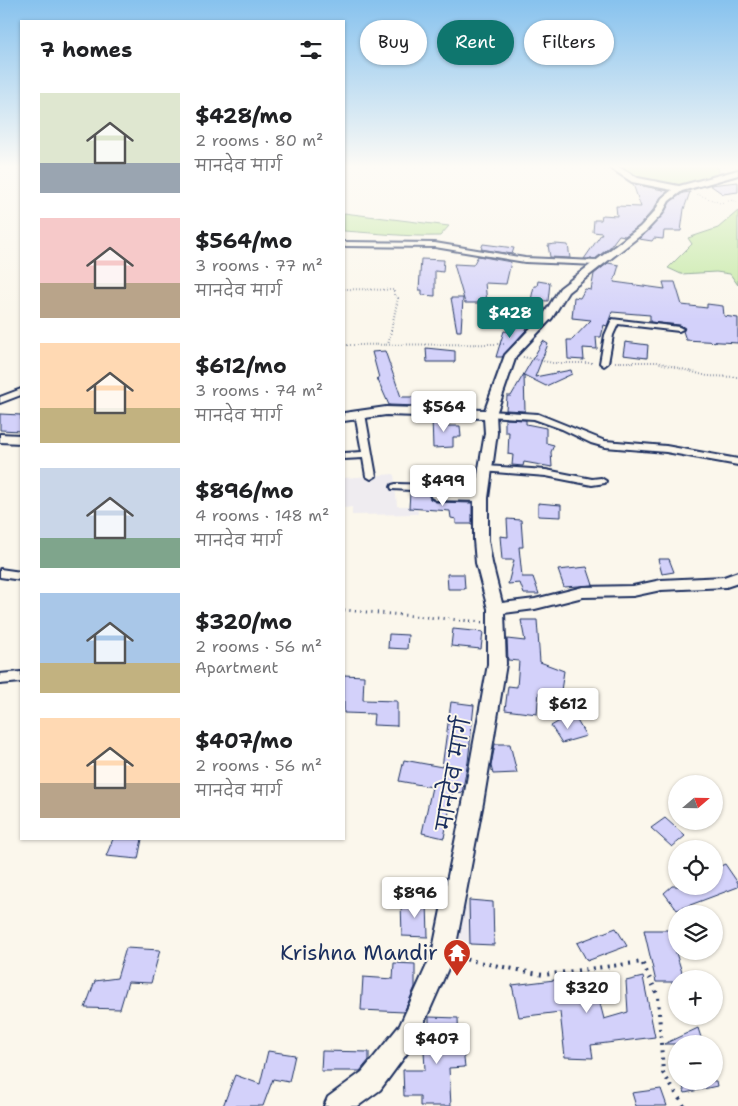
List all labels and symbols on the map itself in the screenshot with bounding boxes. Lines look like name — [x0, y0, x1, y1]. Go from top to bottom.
pin: $428 — [480, 296, 540, 339]
pin: $564 — [414, 390, 474, 433]
pin: $499 — [413, 464, 473, 507]
pin: $612 — [538, 688, 598, 730]
street label: मानदेव मार्ग — [426, 713, 478, 834]
north arrow — [668, 775, 722, 830]
pin: $896 — [385, 876, 445, 919]
temple icon: Krishna Mandir — [442, 938, 472, 977]
place label: Krishna Mandir — [280, 939, 438, 967]
pin: $320 — [557, 972, 617, 1014]
pin: $407 — [407, 1022, 467, 1065]

